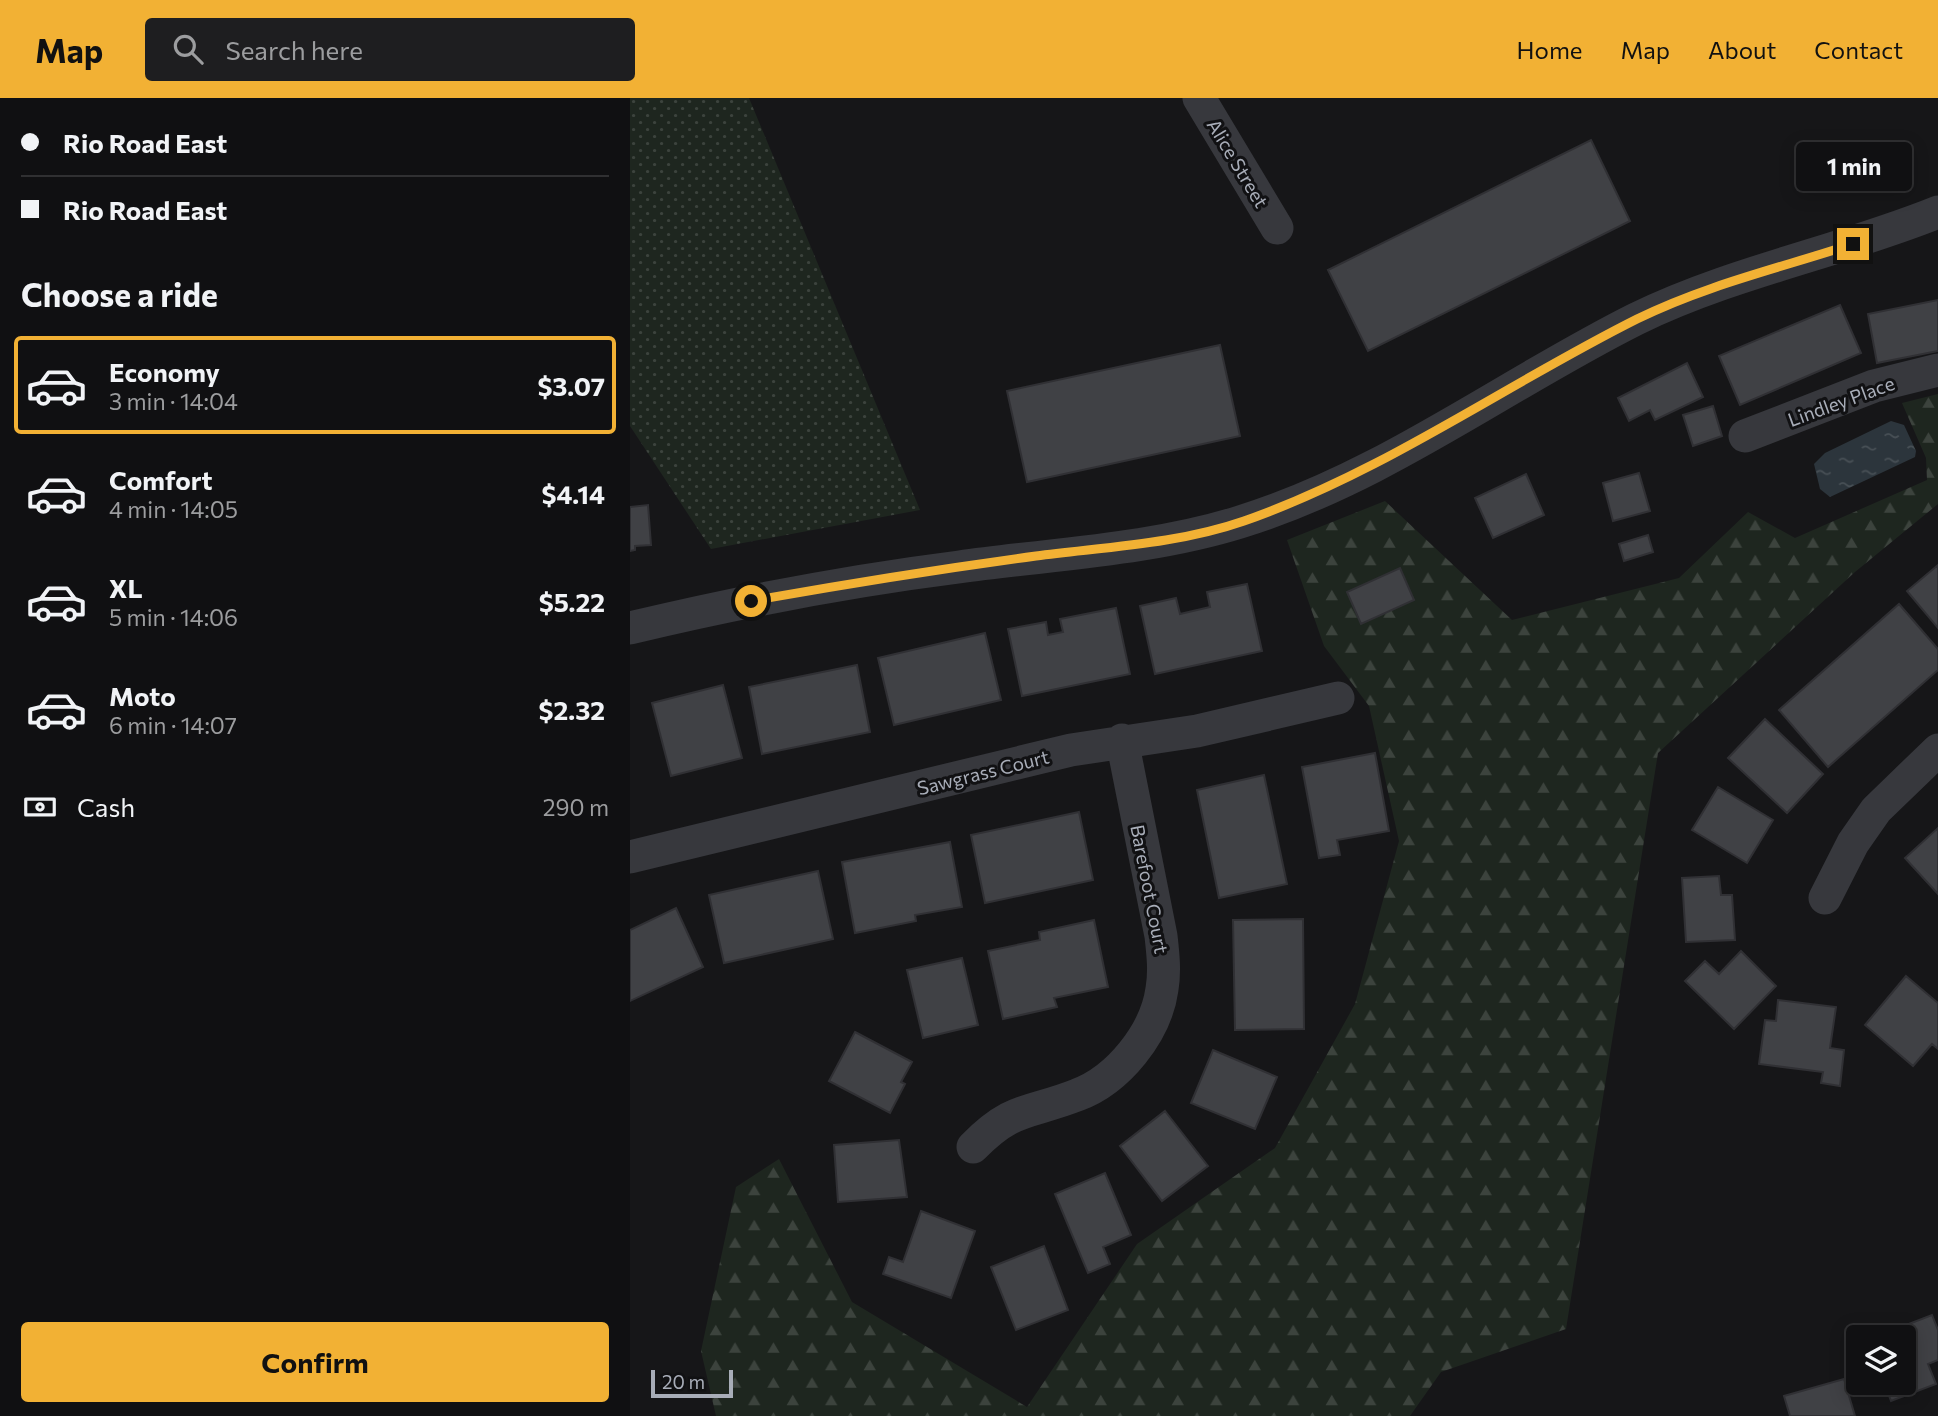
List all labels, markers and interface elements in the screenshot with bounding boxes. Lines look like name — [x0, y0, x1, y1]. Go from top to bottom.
search box — [145, 18, 635, 81]
text: Map — [35, 29, 103, 70]
icon: search — [169, 30, 207, 68]
text: Search here — [225, 34, 363, 65]
text: Home — [1517, 35, 1583, 64]
text: Map — [1621, 35, 1670, 64]
text: About — [1708, 35, 1776, 64]
text: Contact — [1814, 35, 1903, 64]
street label: Alice Street — [1202, 114, 1274, 212]
text: Rio Road East — [63, 127, 227, 158]
callout: 1 min — [1795, 142, 1911, 192]
text: 1 min — [1827, 152, 1881, 180]
text: Rio Road East — [63, 194, 227, 225]
route end — [1837, 228, 1869, 260]
text: Choose a ride — [21, 274, 218, 314]
icon: car — [25, 354, 88, 417]
text: Economy — [109, 356, 220, 387]
text: $3.07 — [537, 370, 605, 401]
street label: Lindley Place — [1785, 371, 1897, 431]
text: 3 min · 14:04 — [109, 387, 238, 415]
icon: car — [25, 462, 88, 525]
text: Comfort — [109, 464, 212, 495]
text: $4.14 — [542, 478, 605, 509]
text: 4 min · 14:05 — [109, 495, 238, 523]
icon: car — [25, 570, 88, 633]
text: XL — [109, 572, 143, 603]
route start — [735, 585, 767, 617]
text: $5.22 — [539, 586, 605, 617]
text: 5 min · 14:06 — [109, 603, 238, 631]
icon: car — [25, 678, 88, 741]
text: Moto — [109, 680, 176, 711]
text: $2.32 — [539, 694, 605, 725]
text: 6 min · 14:07 — [109, 711, 237, 739]
street label: Sawgrass Court — [915, 744, 1051, 799]
icon: cash — [21, 788, 59, 826]
text: Cash — [77, 791, 135, 822]
text: 290 m — [543, 793, 609, 821]
street label: Barefoot Court — [1126, 823, 1174, 956]
button: Confirm — [21, 1322, 609, 1402]
map controls — [1846, 1325, 1916, 1395]
button: layers — [1846, 1325, 1916, 1395]
scale bar — [651, 1367, 733, 1399]
text: 20 m — [662, 1370, 705, 1393]

